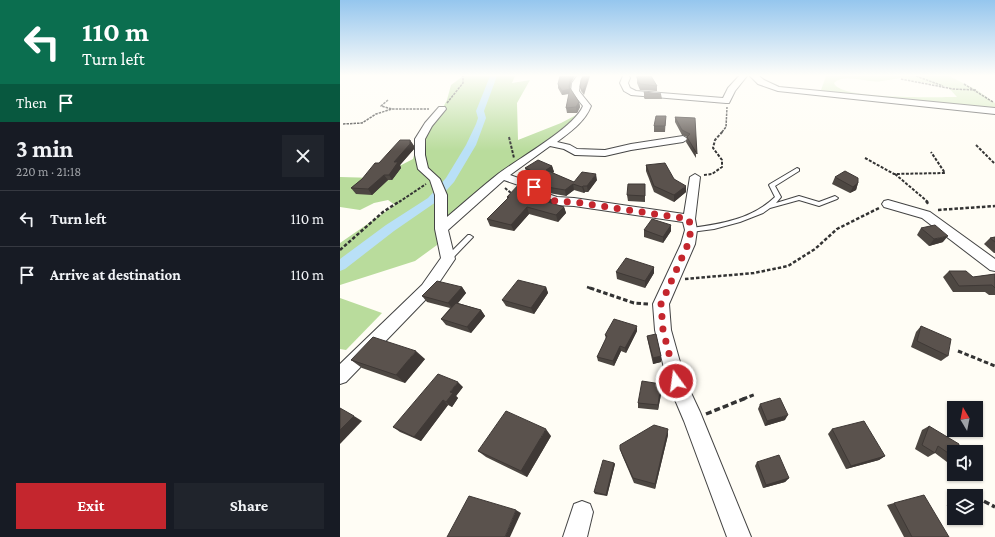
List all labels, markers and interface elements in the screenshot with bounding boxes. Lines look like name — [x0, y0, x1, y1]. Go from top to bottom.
icon: left — [16, 16, 68, 68]
text: 110 m — [82, 16, 149, 47]
text: Turn left — [82, 49, 145, 69]
icon: arrive — [55, 92, 77, 114]
text: Then — [16, 95, 47, 111]
text: 3 min — [16, 135, 73, 162]
button: close — [282, 135, 324, 177]
text: 220 m · 21:18 — [16, 164, 81, 179]
pin — [517, 170, 551, 204]
icon: arrive — [523, 176, 545, 198]
icon: left — [16, 208, 38, 230]
text: Turn left — [50, 211, 106, 227]
text: 110 m — [291, 211, 324, 227]
icon: arrive — [16, 264, 38, 286]
text: Arrive at destination — [50, 267, 181, 283]
text: 110 m — [291, 267, 324, 283]
position arrow — [655, 360, 697, 402]
north arrow — [947, 401, 983, 437]
map controls — [947, 401, 983, 525]
button: sound — [947, 445, 983, 481]
button: Exit — [16, 483, 166, 529]
button: Share — [174, 483, 324, 529]
button: layers — [947, 489, 983, 525]

